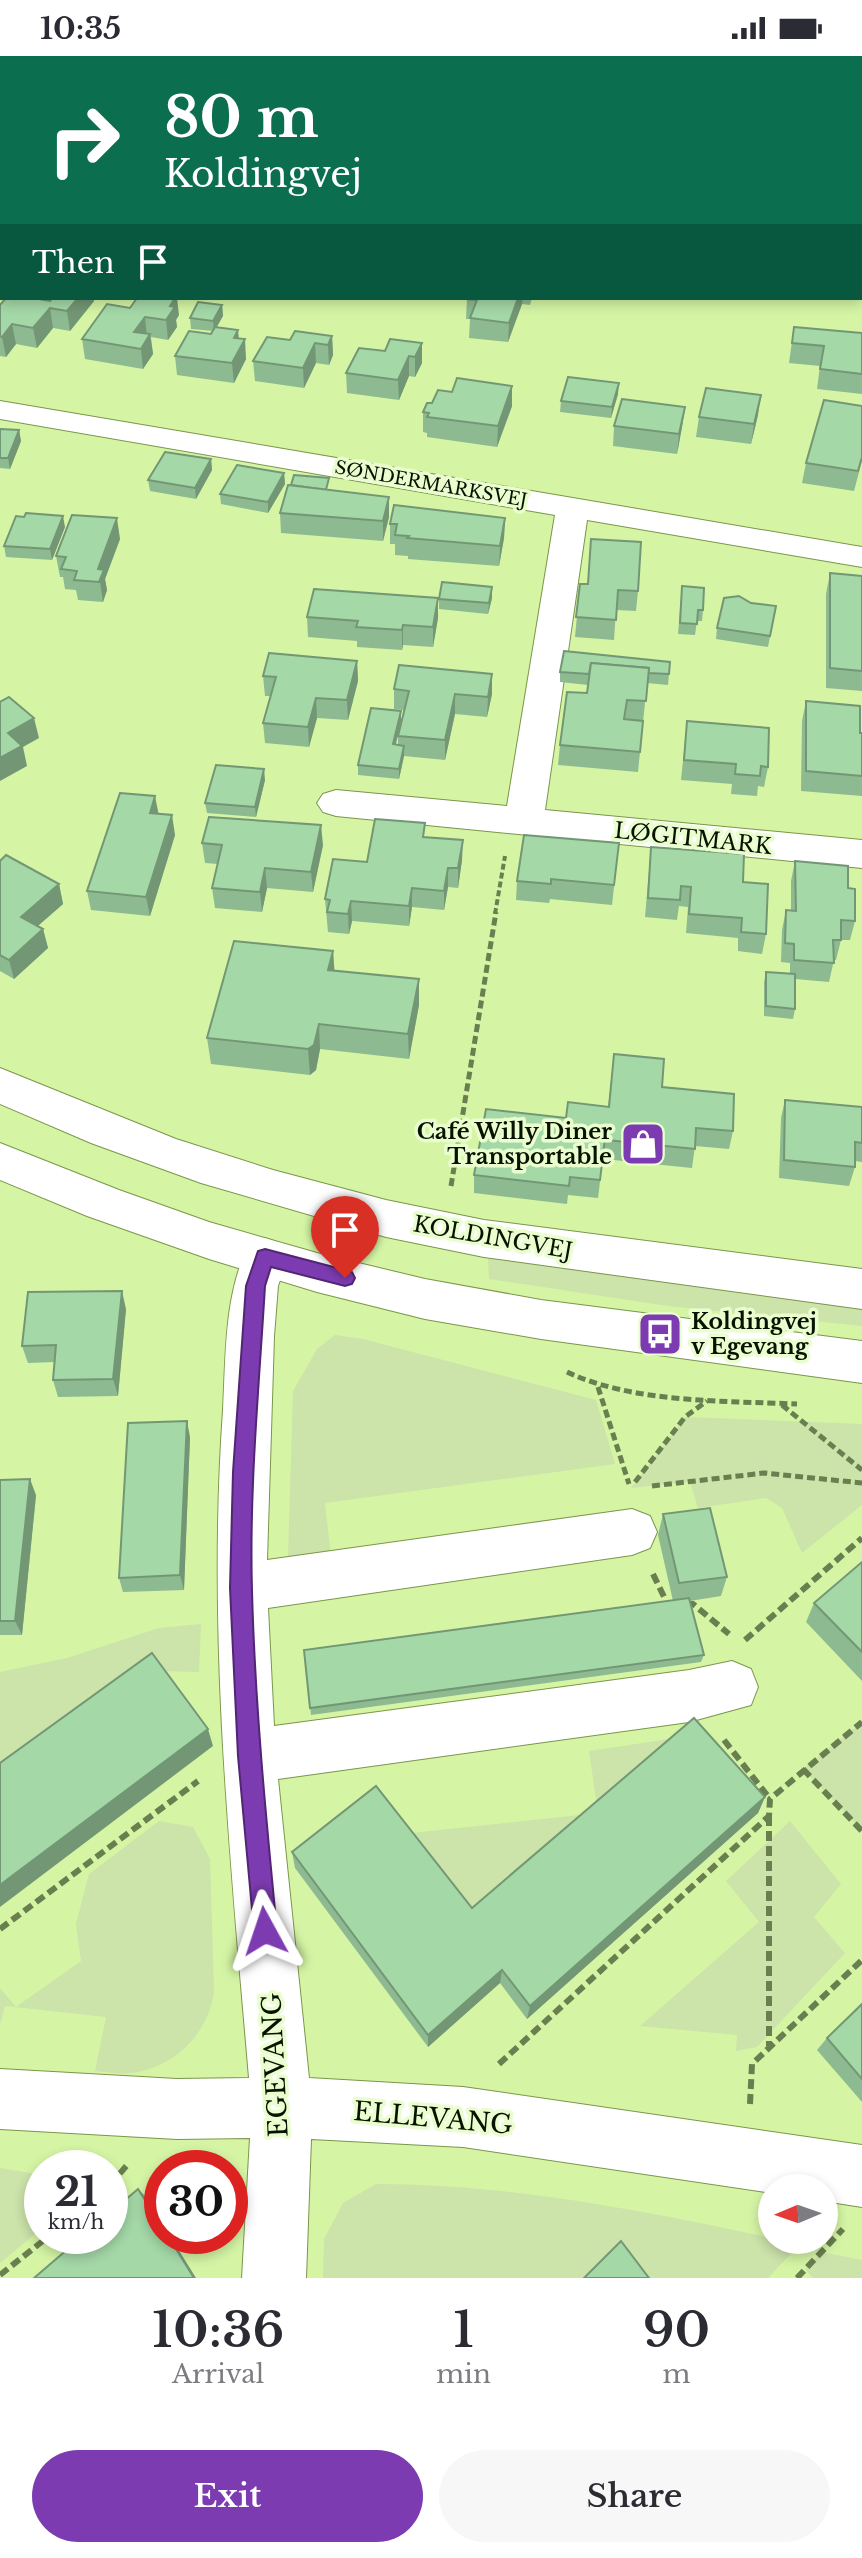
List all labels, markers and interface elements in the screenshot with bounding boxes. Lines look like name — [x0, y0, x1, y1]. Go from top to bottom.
text: 10:35 — [40, 10, 121, 47]
text: 80 m — [164, 83, 319, 152]
icon: right — [32, 88, 136, 192]
text: Koldingvej — [164, 152, 362, 197]
icon: arrive — [131, 240, 175, 284]
text: Then — [32, 244, 115, 281]
street label: SØNDERMARKSVEJ — [333, 456, 529, 512]
street label: LØGITMARK — [613, 817, 774, 860]
place label: Café Willy Diner Transportable — [417, 1118, 612, 1170]
shop icon: Café Willy Diner Transportable — [619, 1120, 667, 1168]
pin — [311, 1196, 379, 1278]
icon: arrive — [323, 1208, 367, 1252]
street label: KOLDINGVEJ — [411, 1210, 575, 1265]
place label: Koldingvej v Egevang — [691, 1308, 817, 1360]
bus stop icon: Koldingvej v Egevang — [636, 1310, 684, 1358]
position arrow — [223, 1889, 307, 1973]
street label: EGEVANG — [255, 1992, 295, 2138]
street label: ELLEVANG — [352, 2095, 514, 2141]
speed limit sign: 30 — [144, 2150, 248, 2254]
text: 21 — [54, 2167, 98, 2217]
north arrow — [758, 2174, 838, 2254]
map controls — [758, 2174, 838, 2254]
text: km/h — [48, 2210, 104, 2234]
text: 10:36 — [152, 2300, 284, 2360]
text: 1 — [453, 2300, 474, 2360]
text: 90 — [643, 2300, 710, 2360]
text: Arrival — [172, 2358, 264, 2390]
text: min — [436, 2358, 491, 2390]
text: m — [662, 2358, 690, 2390]
button: Exit — [32, 2450, 423, 2542]
button: Share — [439, 2450, 830, 2542]

